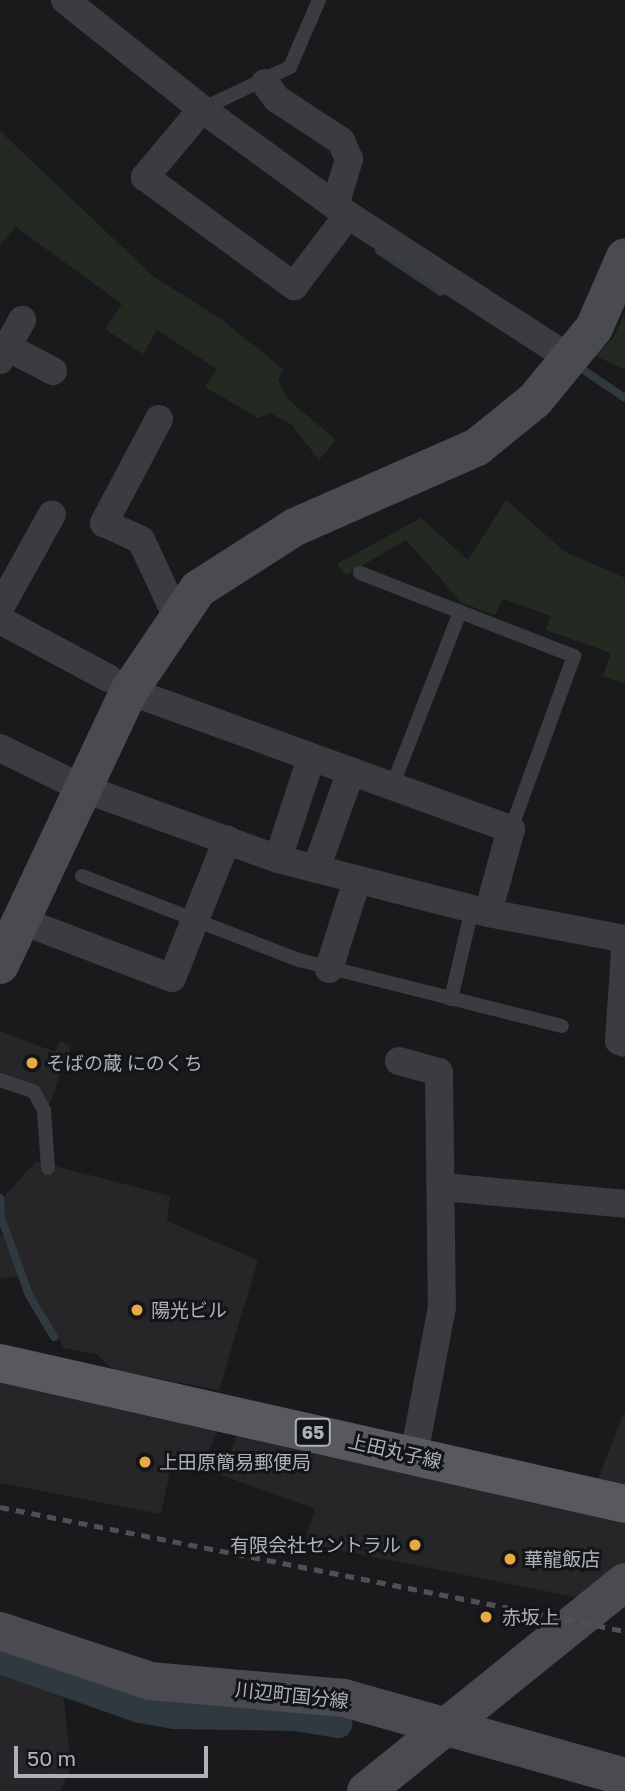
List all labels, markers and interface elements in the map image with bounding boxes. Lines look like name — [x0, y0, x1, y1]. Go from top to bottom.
place label: そばの蔵 にのくち — [46, 1052, 203, 1074]
marker: そばの蔵 にのくち — [24, 1055, 40, 1071]
place label: 陽光ビル — [151, 1299, 227, 1321]
marker: 陽光ビル — [129, 1302, 145, 1318]
road number: 65 — [294, 1418, 332, 1447]
street label: 上田丸子線 — [346, 1429, 444, 1473]
place label: 上田原簡易郵便局 — [159, 1451, 311, 1473]
marker: 上田原簡易郵便局 — [137, 1454, 153, 1470]
place label: 有限会社セントラル — [230, 1534, 401, 1556]
marker: 有限会社セントラル — [407, 1537, 423, 1553]
place label: 華龍飯店 — [524, 1548, 600, 1570]
marker: 華龍飯店 — [502, 1551, 518, 1567]
place label: 赤坂上 — [502, 1606, 559, 1628]
marker: 赤坂上 — [476, 1607, 496, 1627]
street label: 川辺町国分線 — [234, 1678, 350, 1712]
scale bar — [18, 1732, 212, 1776]
text: 50 m — [27, 1745, 76, 1771]

